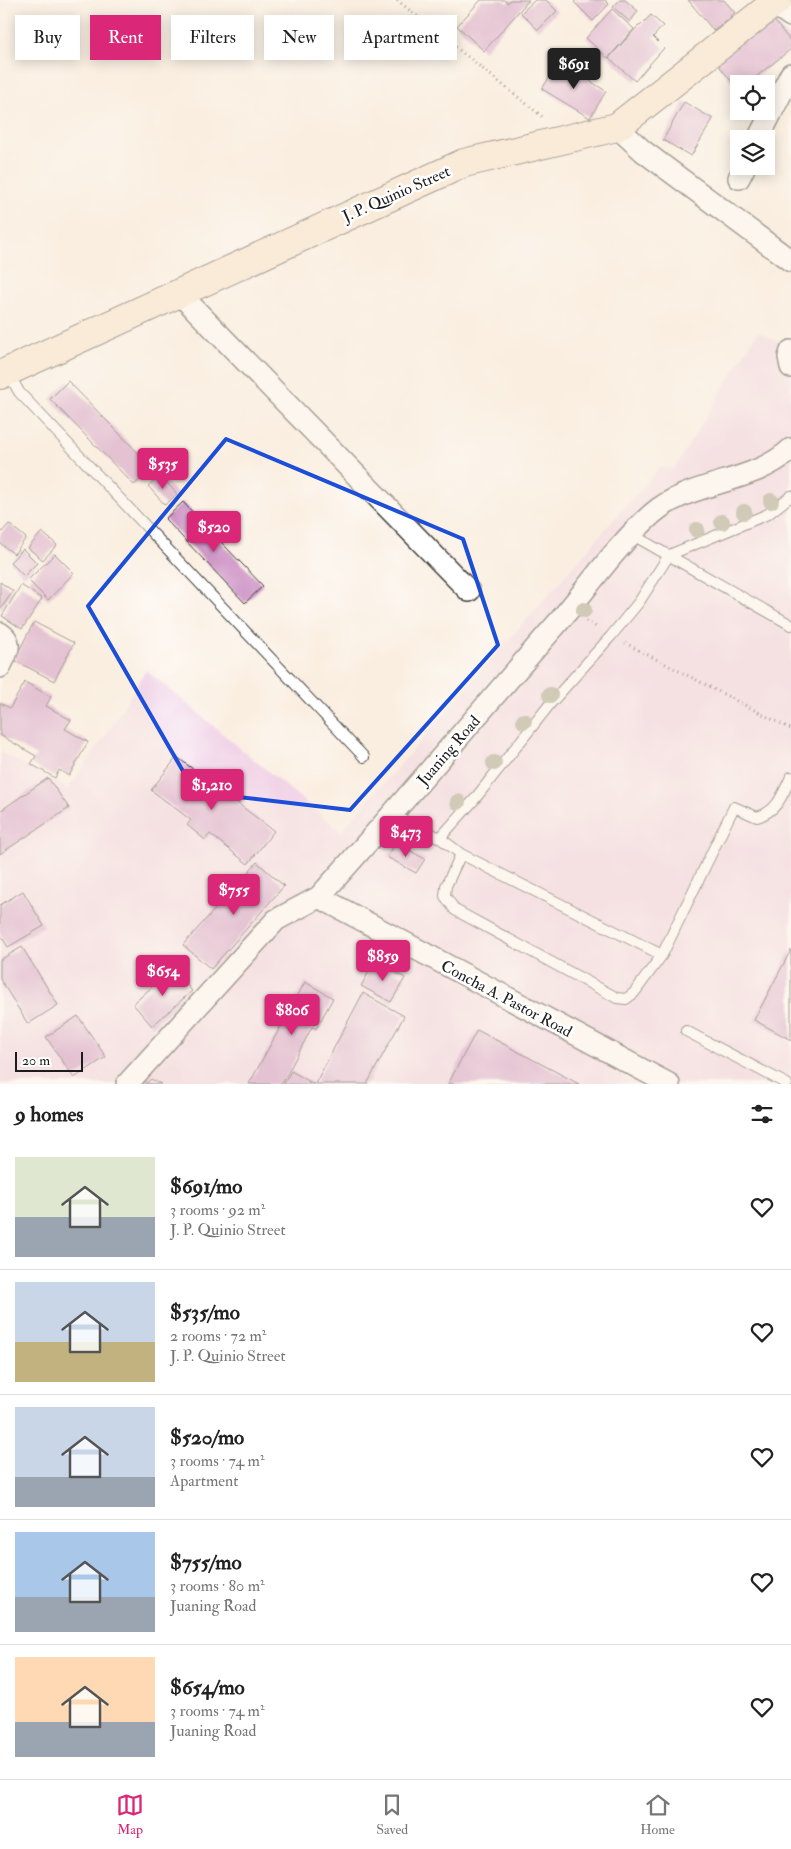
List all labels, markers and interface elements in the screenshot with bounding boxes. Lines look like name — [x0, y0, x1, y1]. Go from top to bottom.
chip: Buy — [15, 15, 80, 60]
chip: Rent — [90, 15, 161, 60]
chip: Filters — [171, 15, 254, 60]
chip: New — [264, 15, 334, 60]
chip: Apartment — [344, 15, 457, 60]
pin: $691 — [544, 48, 604, 90]
text: $691 — [559, 54, 589, 74]
map controls — [730, 75, 775, 175]
button: locate — [730, 75, 775, 120]
button: layers — [730, 130, 775, 175]
street label: J. P. Quinio Street — [339, 161, 454, 228]
pin: $535 — [133, 448, 193, 490]
text: $535 — [148, 454, 178, 474]
pin: $520 — [184, 510, 244, 553]
text: $520 — [198, 517, 230, 537]
street label: Juaning Road — [412, 711, 485, 791]
pin: $1,210 — [171, 768, 253, 811]
text: $1,210 — [192, 775, 232, 795]
pin: $473 — [376, 816, 436, 858]
text: $473 — [391, 822, 421, 842]
pin: $755 — [204, 874, 264, 916]
text: $755 — [219, 880, 249, 900]
pin: $859 — [353, 940, 413, 982]
text: $859 — [367, 946, 399, 966]
pin: $654 — [133, 954, 193, 997]
street label: Concha A. Pastor Road — [438, 956, 576, 1042]
text: $654 — [147, 961, 179, 981]
pin: $806 — [262, 994, 322, 1036]
text: $806 — [276, 1000, 308, 1020]
scale bar — [15, 1049, 82, 1072]
text: 20 m — [22, 1052, 50, 1069]
icon: filters — [748, 1100, 776, 1128]
text: 9 homes — [15, 1101, 84, 1128]
text: $691/mo — [170, 1173, 242, 1200]
icon: home — [55, 1177, 115, 1237]
icon: heart — [748, 1193, 776, 1221]
text: 3 rooms · 92 m² — [170, 1200, 265, 1220]
text: J. P. Quinio Street — [170, 1220, 286, 1240]
text: $535/mo — [170, 1299, 240, 1326]
icon: home — [55, 1302, 115, 1362]
icon: heart — [748, 1318, 776, 1346]
text: 2 rooms · 72 m² — [170, 1326, 266, 1346]
text: J. P. Quinio Street — [170, 1346, 286, 1366]
text: $520/mo — [170, 1424, 244, 1451]
icon: home — [55, 1427, 115, 1487]
icon: heart — [748, 1443, 776, 1471]
text: 3 rooms · 74 m² — [170, 1451, 264, 1471]
text: Apartment — [170, 1471, 238, 1491]
text: $755/mo — [170, 1549, 242, 1576]
icon: home — [55, 1552, 115, 1612]
icon: heart — [748, 1568, 776, 1596]
text: 3 rooms · 80 m² — [170, 1576, 265, 1596]
text: Juaning Road — [170, 1596, 256, 1616]
text: $654/mo — [170, 1674, 245, 1701]
icon: home — [55, 1677, 115, 1737]
icon: heart — [748, 1693, 776, 1721]
text: 3 rooms · 74 m² — [170, 1701, 264, 1721]
text: Juaning Road — [170, 1721, 256, 1741]
tab: Map — [116, 1791, 144, 1838]
tab: Saved — [376, 1791, 408, 1838]
tab: Home — [640, 1791, 675, 1838]

